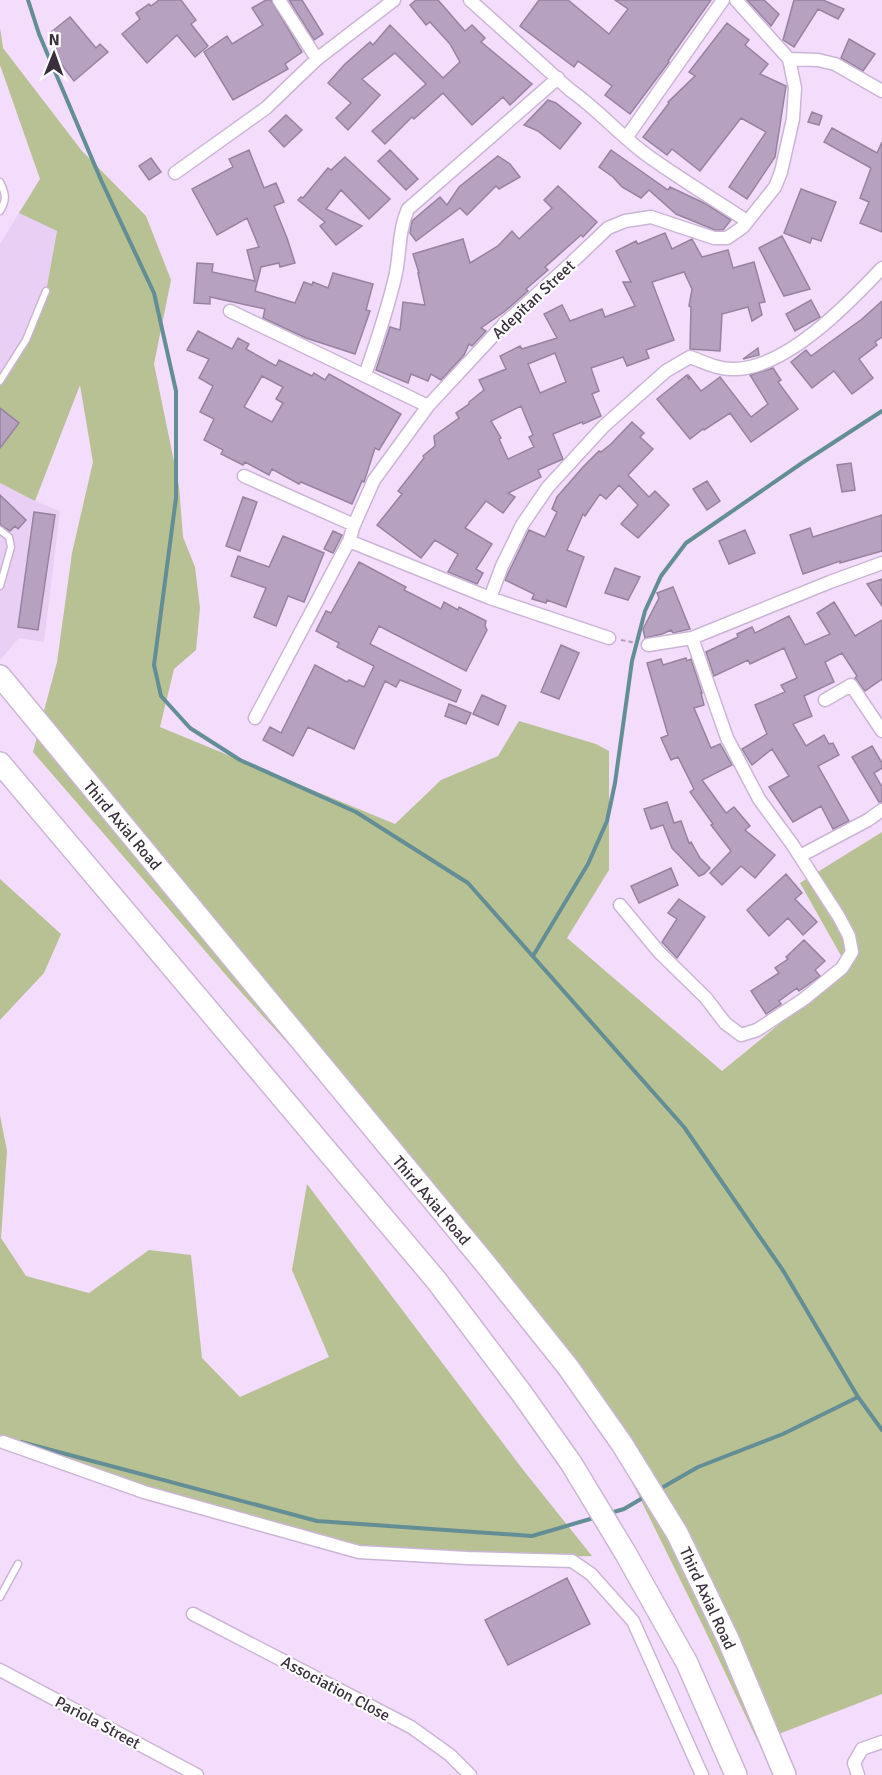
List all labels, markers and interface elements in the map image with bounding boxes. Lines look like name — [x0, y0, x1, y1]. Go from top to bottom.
north arrow — [24, 24, 84, 84]
text: N — [49, 30, 60, 50]
street label: Adepitan Street — [488, 256, 580, 343]
street label: Third Axial Road — [79, 777, 165, 875]
street label: Third Axial Road — [388, 1152, 474, 1250]
street label: Third Axial Road — [675, 1544, 740, 1653]
street label: Association Close — [278, 1652, 393, 1726]
street label: Pariola Street — [51, 1692, 144, 1754]

